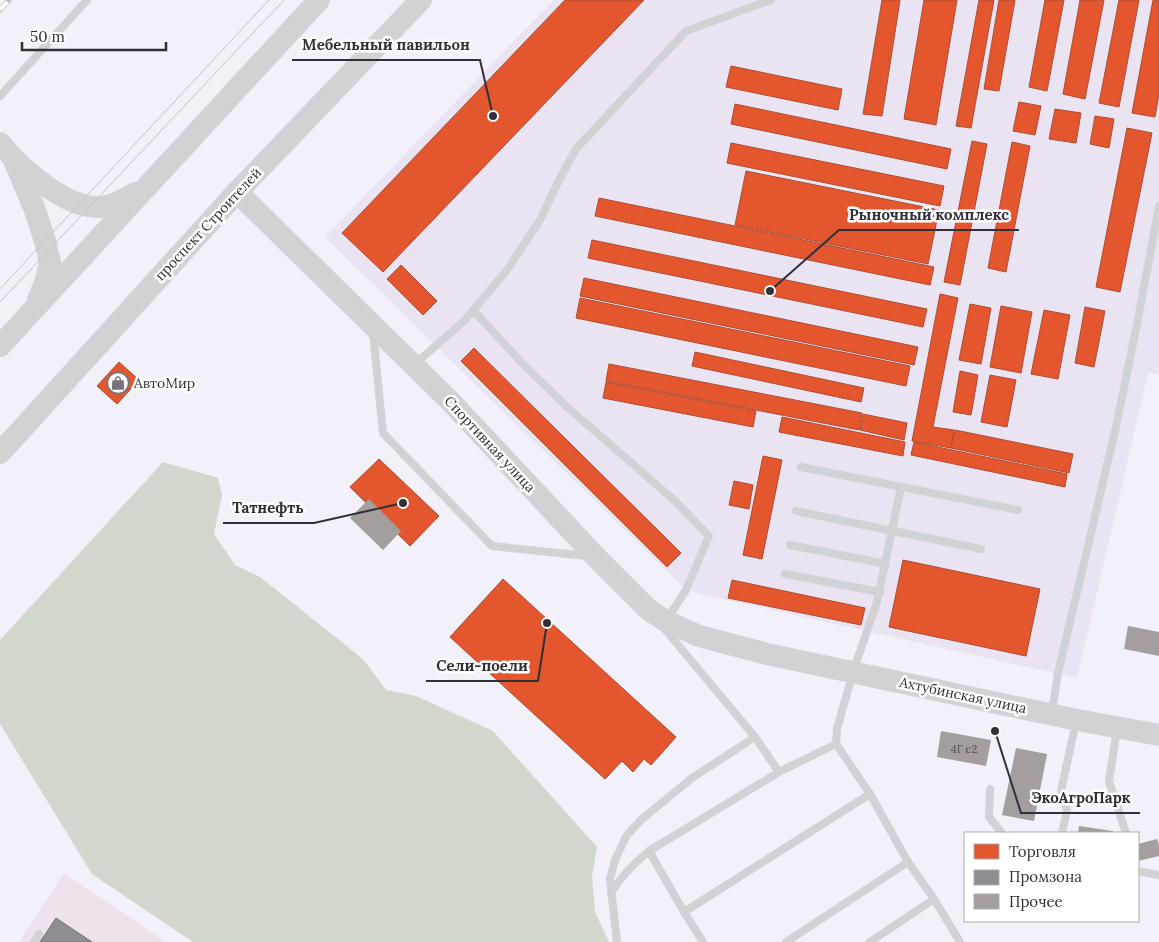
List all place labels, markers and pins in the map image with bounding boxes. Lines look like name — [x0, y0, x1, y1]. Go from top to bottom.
callout: Мебельный павильон — [292, 30, 480, 60]
callout: Рыночный комплекс — [839, 200, 1019, 230]
shop icon: АвтоМир — [106, 371, 130, 395]
place label: АвтоМир — [133, 374, 195, 392]
callout: Татнефть — [223, 493, 314, 523]
callout: Сели-поели — [426, 651, 538, 681]
callout: ЭкоАгроПарк — [1021, 783, 1140, 813]

